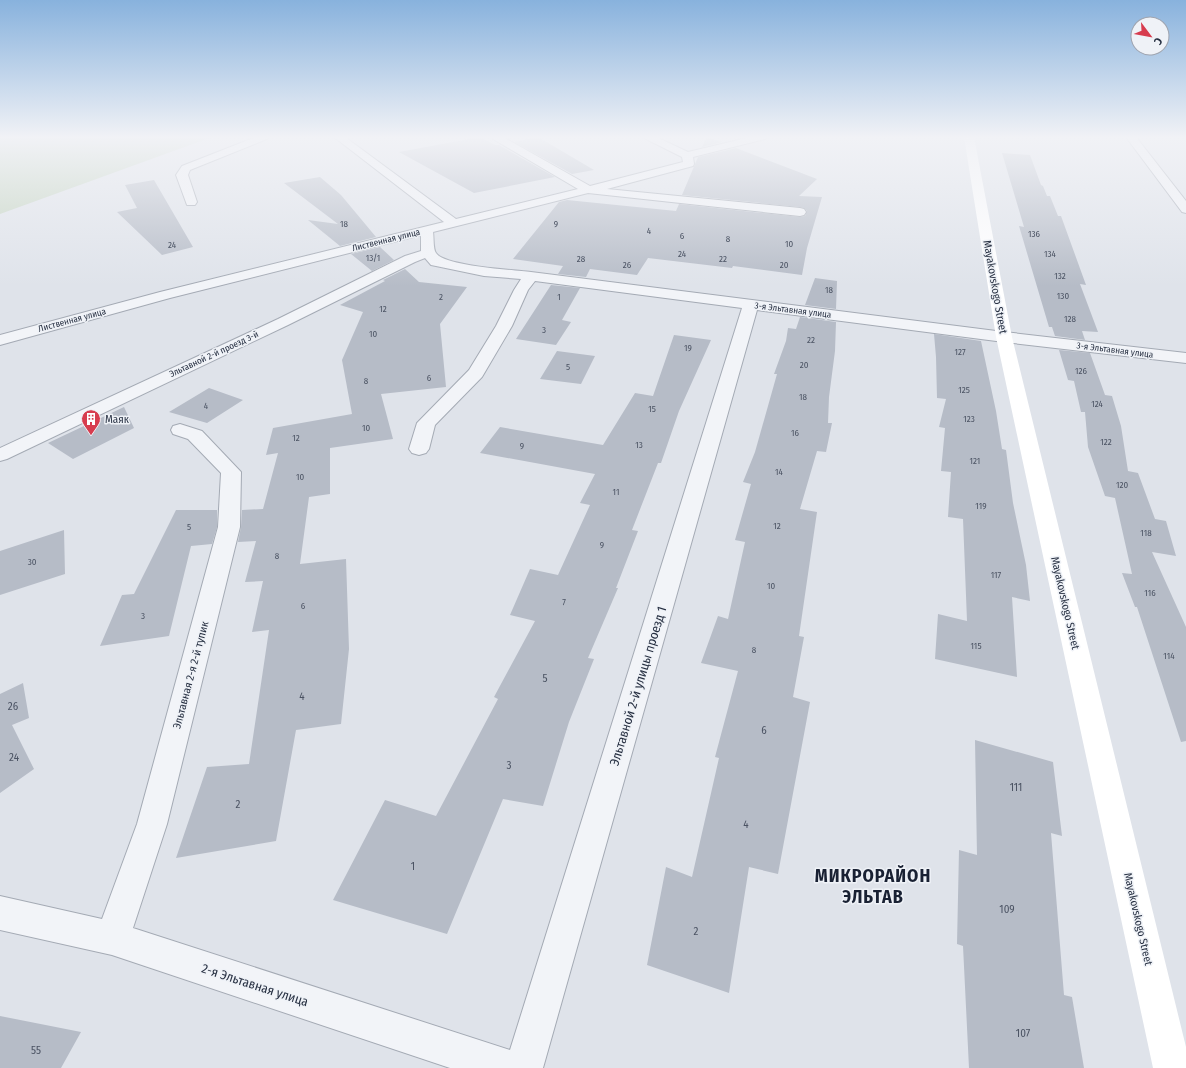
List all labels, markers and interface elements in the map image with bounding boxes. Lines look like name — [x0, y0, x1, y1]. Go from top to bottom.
north arrow — [1130, 16, 1170, 56]
text: С — [1151, 35, 1165, 47]
house number: 18 — [340, 219, 349, 229]
house number: 9 — [554, 219, 558, 229]
house number: 4 — [647, 226, 652, 236]
street label: Лиственная улица — [351, 227, 422, 253]
house number: 136 — [1028, 229, 1041, 239]
house number: 6 — [680, 231, 685, 241]
house number: 8 — [726, 234, 731, 244]
house number: 10 — [785, 239, 793, 249]
street label: Mayakovskogo Street — [980, 239, 1010, 335]
house number: 24 — [168, 240, 177, 250]
house number: 24 — [678, 249, 687, 259]
house number: 134 — [1044, 249, 1057, 259]
house number: 13/1 — [366, 253, 380, 263]
house number: 28 — [577, 254, 586, 264]
house number: 22 — [719, 254, 727, 264]
house number: 26 — [623, 260, 632, 270]
house number: 20 — [780, 260, 789, 270]
house number: 132 — [1054, 271, 1066, 281]
house number: 18 — [825, 285, 834, 295]
house number: 130 — [1057, 291, 1069, 301]
house number: 2 — [439, 292, 443, 302]
house number: 1 — [557, 292, 561, 302]
street label: 3-я Эльтавная улица — [754, 300, 833, 320]
house number: 12 — [379, 304, 387, 314]
street label: Лиственная улица — [37, 306, 108, 334]
house number: 128 — [1064, 314, 1076, 324]
house number: 3 — [542, 325, 546, 335]
street label: Эльтавной 2-й проезд 3-й — [168, 329, 260, 379]
house number: 10 — [369, 329, 377, 339]
house number: 22 — [807, 335, 815, 345]
street label: 3-я Эльтавная улица — [1076, 340, 1155, 360]
house number: 19 — [684, 343, 692, 353]
house number: 127 — [954, 347, 966, 357]
house number: 20 — [800, 360, 809, 370]
house number: 5 — [566, 362, 570, 372]
house number: 126 — [1075, 366, 1088, 376]
house number: 6 — [427, 373, 432, 383]
house number: 8 — [364, 376, 369, 386]
house number: 125 — [958, 385, 970, 395]
house number: 18 — [799, 392, 808, 402]
house number: 124 — [1091, 399, 1103, 409]
house number: 4 — [204, 401, 209, 411]
house number: 15 — [648, 404, 656, 414]
building icon: Маяк — [80, 408, 102, 436]
place label: Маяк — [105, 413, 130, 426]
house number: 123 — [963, 414, 975, 424]
house number: 10 — [362, 423, 370, 433]
house number: 16 — [791, 428, 800, 438]
house number: 12 — [292, 433, 300, 443]
house number: 122 — [1100, 437, 1112, 447]
house number: 13 — [635, 440, 643, 450]
house number: 9 — [520, 441, 524, 451]
house number: 121 — [970, 456, 980, 466]
house number: 14 — [775, 467, 784, 477]
house number: 10 — [296, 472, 304, 482]
house number: 120 — [1116, 480, 1128, 490]
house number: 11 — [613, 487, 619, 497]
house number: 119 — [975, 501, 987, 511]
house number: 12 — [773, 521, 781, 531]
house number: 5 — [187, 522, 191, 532]
house number: 118 — [1140, 528, 1152, 538]
house number: 9 — [600, 540, 604, 550]
house number: 8 — [275, 551, 280, 561]
street label: Mayakovskogo Street — [1048, 555, 1082, 651]
house number: 30 — [28, 557, 37, 567]
house number: 117 — [991, 570, 1002, 580]
house number: 10 — [767, 581, 775, 591]
house number: 116 — [1144, 588, 1156, 598]
house number: 7 — [562, 597, 566, 607]
house number: 6 — [301, 601, 306, 611]
street label: Эльтавной 2-й улицы проезд 1 — [607, 605, 669, 767]
house number: 3 — [141, 611, 145, 621]
street label: Эльтавная 2-я 2-й тупик — [170, 619, 212, 730]
house number: 115 — [970, 641, 982, 651]
house number: 8 — [752, 645, 757, 655]
house number: 114 — [1163, 651, 1175, 661]
house number: 5 — [542, 672, 548, 685]
house number: 4 — [299, 690, 305, 703]
house number: 26 — [8, 700, 19, 713]
house number: 6 — [761, 724, 767, 737]
house number: 24 — [9, 751, 20, 764]
house number: 3 — [507, 759, 512, 772]
house number: 111 — [1010, 781, 1022, 794]
house number: 2 — [236, 798, 241, 811]
house number: 4 — [743, 818, 749, 831]
house number: 1 — [411, 860, 415, 873]
district label: МИКРОРАЙОН ЭЛЬТАВ — [815, 864, 931, 908]
street label: Mayakovskogo Street — [1121, 871, 1155, 967]
house number: 109 — [999, 903, 1015, 916]
house number: 2 — [694, 925, 699, 938]
street label: 2-я Эльтавная улица — [200, 961, 310, 1009]
house number: 107 — [1016, 1027, 1031, 1040]
house number: 55 — [31, 1044, 41, 1057]

